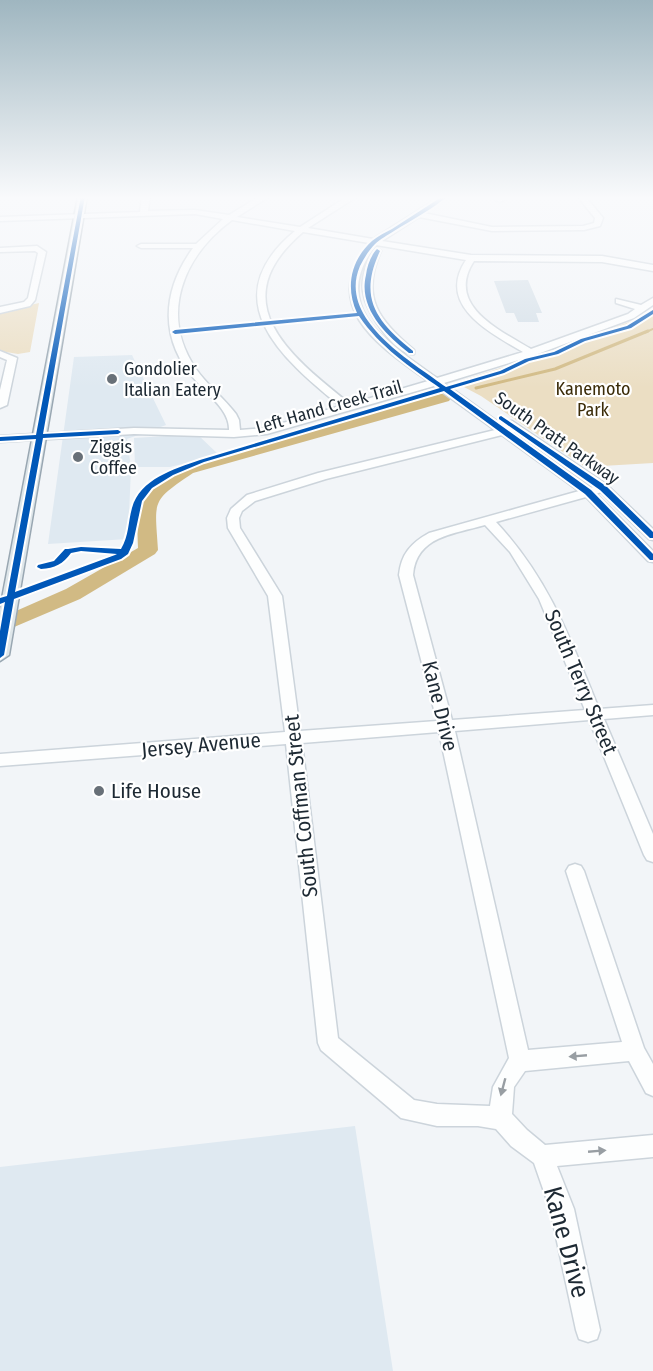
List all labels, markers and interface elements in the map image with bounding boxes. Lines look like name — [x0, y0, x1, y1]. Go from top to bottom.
place label: Gondolier Italian Eatery — [124, 358, 221, 401]
marker: Gondolier Italian Eatery — [105, 372, 119, 386]
street label: Left Hand Creek Trail — [253, 375, 405, 439]
park label: Kanemoto Park — [556, 378, 631, 421]
street label: South Pratt Parkway — [490, 387, 624, 489]
place label: Ziggis Coffee — [90, 436, 137, 479]
marker: Ziggis Coffee — [71, 450, 85, 464]
street label: South Terry Street — [539, 606, 623, 758]
street label: Kane Drive — [416, 658, 464, 754]
street label: South Coffman Street — [278, 713, 324, 899]
street label: Jersey Avenue — [140, 727, 262, 763]
place label: Life House — [111, 778, 201, 804]
marker: Life House — [92, 784, 106, 798]
one-way arrow — [568, 1051, 587, 1060]
one-way arrow — [498, 1078, 507, 1096]
one-way arrow — [588, 1146, 607, 1156]
street label: Kane Drive — [537, 1183, 596, 1301]

